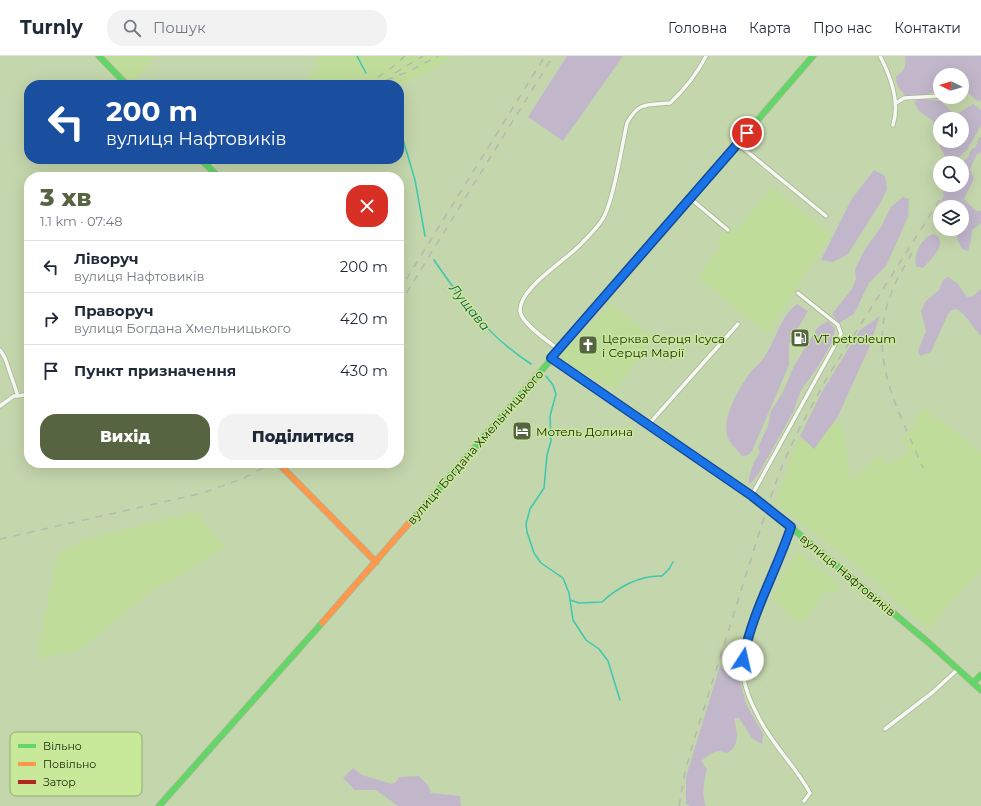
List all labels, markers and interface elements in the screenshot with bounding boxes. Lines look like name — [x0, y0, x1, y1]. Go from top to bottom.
search box — [107, 10, 387, 46]
text: Turnly — [20, 16, 83, 39]
icon: search — [121, 17, 143, 39]
text: Пошук — [153, 18, 206, 37]
text: Головна — [668, 19, 727, 37]
text: Карта — [749, 19, 791, 37]
text: Про нас — [813, 19, 872, 37]
text: Контакти — [894, 19, 961, 37]
north arrow — [933, 68, 969, 104]
map controls — [933, 68, 969, 236]
text: 200 m — [106, 94, 198, 128]
icon: left — [40, 96, 92, 148]
button: sound — [933, 112, 969, 148]
pin — [730, 116, 764, 150]
icon: arrive — [736, 122, 758, 144]
text: вулиця Нафтовиків — [106, 128, 287, 150]
button: search — [933, 156, 969, 192]
text: 3 хв — [40, 183, 91, 212]
button: close — [346, 185, 388, 227]
button: layers — [933, 200, 969, 236]
text: 1.1 km · 07:48 — [40, 213, 123, 229]
text: Ліворуч — [74, 249, 139, 268]
icon: left — [40, 256, 62, 278]
text: 200 m — [340, 257, 388, 276]
text: вулиця Нафтовиків — [74, 268, 204, 284]
water label: Лущава — [446, 280, 494, 334]
text: Праворуч — [74, 301, 154, 320]
icon: right — [40, 308, 62, 330]
text: 420 m — [340, 309, 388, 328]
text: вулиця Богдана Хмельницького — [74, 320, 291, 336]
fuel station icon: VT petroleum — [789, 327, 811, 349]
place label: Церква Серця Ісуса і Серця Марії — [602, 331, 725, 360]
place label: VT petroleum — [814, 331, 896, 346]
church icon: Церква Серця Ісуса і Серця Марії — [577, 334, 599, 356]
icon: arrive — [40, 360, 62, 382]
text: Пункт призначення — [74, 361, 236, 380]
text: 430 m — [340, 361, 388, 380]
street label: вулиця Богдана Хмельницького — [404, 366, 547, 528]
button: Вихід — [40, 414, 210, 460]
button: Поділитися — [218, 414, 388, 460]
hotel icon: Мотель Долина — [511, 420, 533, 442]
place label: Мотель Долина — [536, 424, 633, 439]
street label: вулиця Нафтовиків — [797, 531, 899, 619]
position arrow — [722, 639, 764, 681]
legend — [10, 732, 142, 796]
text: Вільно — [43, 739, 82, 753]
text: Повільно — [43, 757, 96, 771]
text: Затор — [43, 775, 76, 789]

